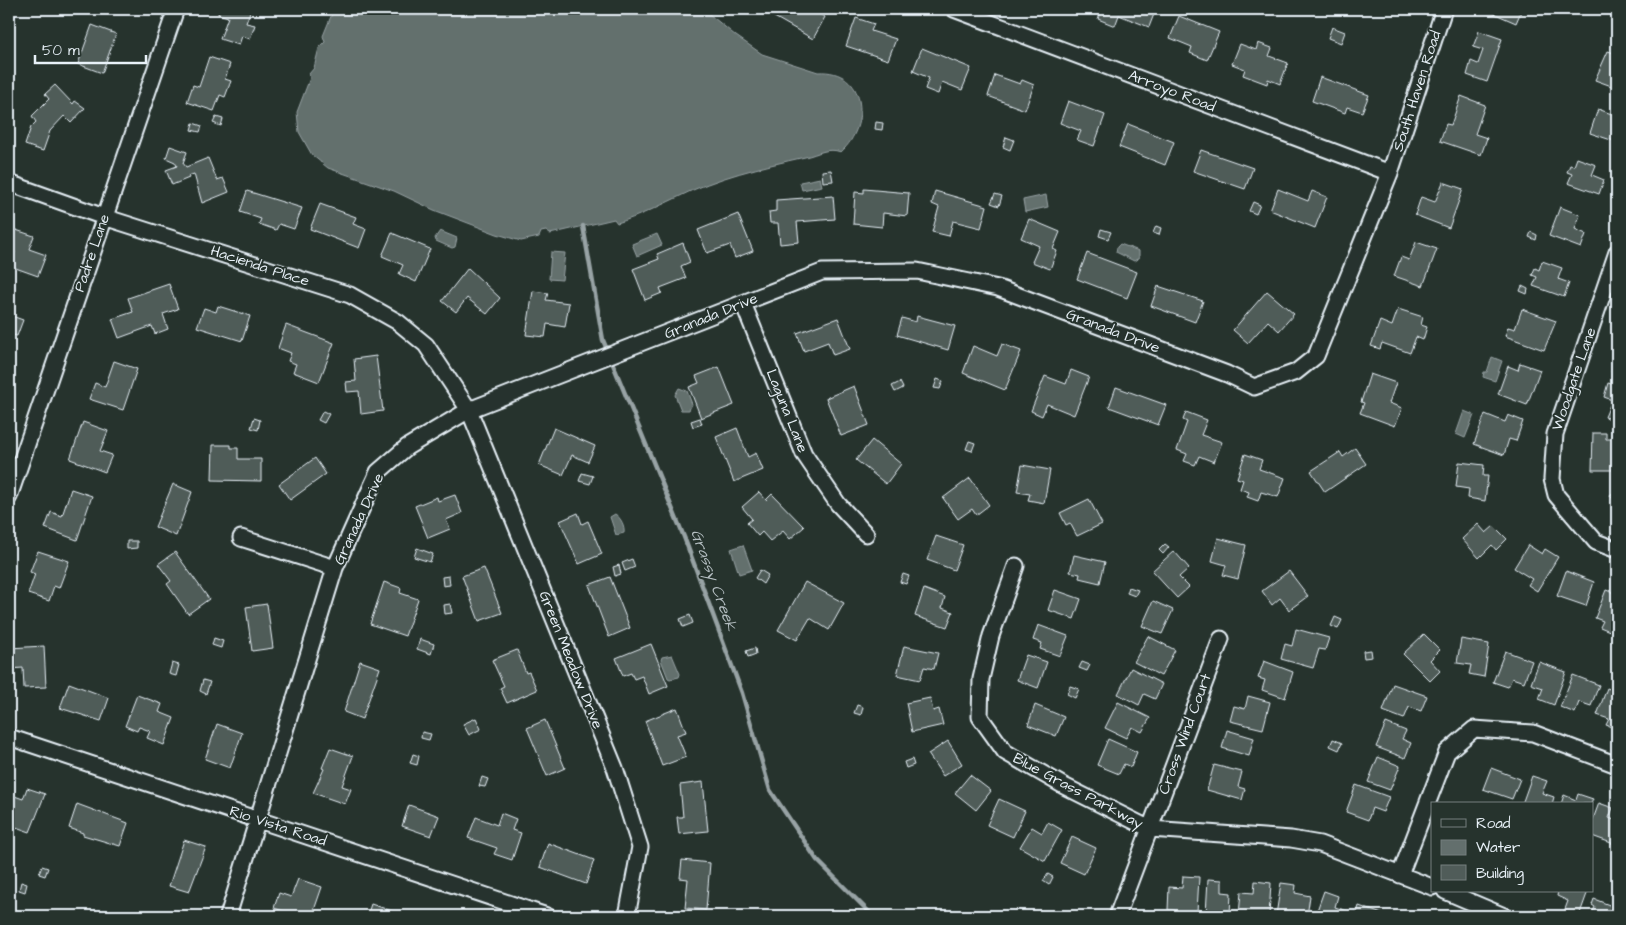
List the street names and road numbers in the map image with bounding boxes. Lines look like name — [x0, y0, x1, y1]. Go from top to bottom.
street label: South Haven Road — [1388, 28, 1447, 154]
street label: Arroyo Road — [1125, 65, 1219, 118]
street label: Padre Lane — [69, 211, 115, 295]
street label: Hacienda Place — [208, 240, 312, 292]
street label: Granada Drive — [661, 288, 761, 344]
street label: Granada Drive — [1063, 303, 1163, 359]
street label: Woodgate Lane — [1547, 325, 1602, 434]
street label: Laguna Lane — [760, 366, 813, 456]
street label: Granada Drive — [329, 470, 389, 568]
street label: Green Meadow Drive — [534, 588, 608, 732]
street label: Cross Wind Court — [1153, 671, 1217, 797]
street label: Blue Grass Parkway — [1009, 748, 1147, 835]
street label: Rio Vista Road — [227, 800, 329, 852]

